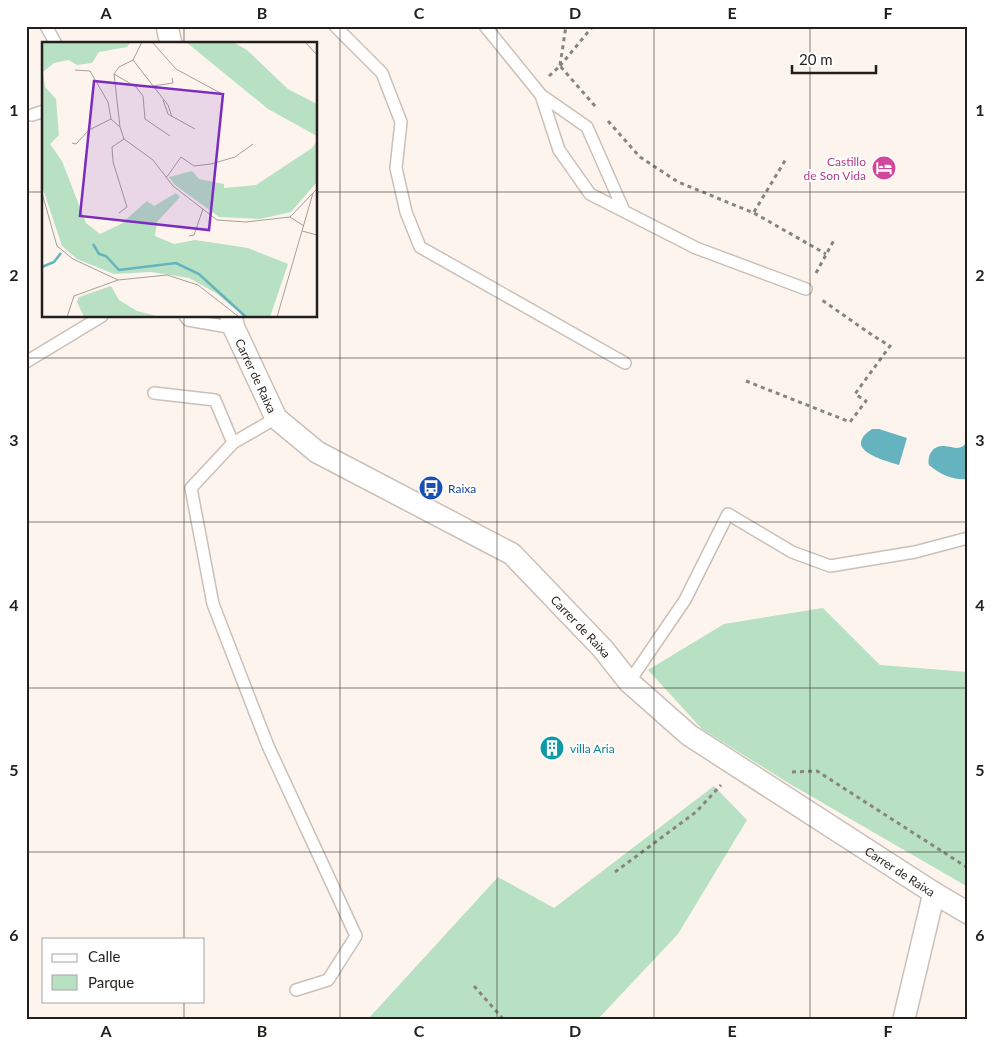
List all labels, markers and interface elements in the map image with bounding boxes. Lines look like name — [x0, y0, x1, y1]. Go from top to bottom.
text: A — [99, 3, 112, 22]
text: B — [257, 3, 267, 22]
text: C — [414, 3, 425, 22]
text: D — [569, 3, 581, 22]
text: E — [727, 3, 737, 22]
text: F — [883, 3, 893, 22]
inset map — [42, 42, 318, 318]
scale bar — [792, 42, 875, 74]
text: 20 m — [799, 50, 833, 68]
text: 1 — [9, 100, 19, 119]
text: 1 — [975, 100, 985, 119]
place label: Castillo de Son Vida — [804, 154, 866, 183]
hotel icon: Castillo de Son Vida — [871, 155, 897, 181]
text: 2 — [9, 265, 19, 284]
text: 2 — [975, 265, 985, 284]
street label: Carrer de Raixa — [232, 336, 280, 415]
text: 3 — [9, 430, 19, 449]
text: 3 — [975, 430, 985, 449]
bus stop icon: Raixa — [418, 475, 444, 501]
place label: Raixa — [448, 481, 476, 496]
street label: Carrer de Raixa — [548, 592, 614, 660]
text: 4 — [9, 595, 19, 614]
text: 4 — [975, 595, 985, 614]
building icon: villa Aria — [539, 735, 565, 761]
place label: villa Aria — [570, 741, 615, 756]
text: 5 — [9, 760, 19, 779]
text: 5 — [975, 760, 985, 779]
street label: Carrer de Raixa — [862, 843, 938, 899]
text: 6 — [9, 925, 19, 944]
text: 6 — [975, 925, 985, 944]
legend — [42, 938, 205, 1002]
text: Calle — [88, 947, 121, 965]
text: Parque — [88, 973, 134, 991]
text: A — [99, 1021, 112, 1040]
text: B — [257, 1021, 267, 1040]
text: C — [414, 1021, 425, 1040]
text: D — [569, 1021, 581, 1040]
text: E — [727, 1021, 737, 1040]
text: F — [883, 1021, 893, 1040]

